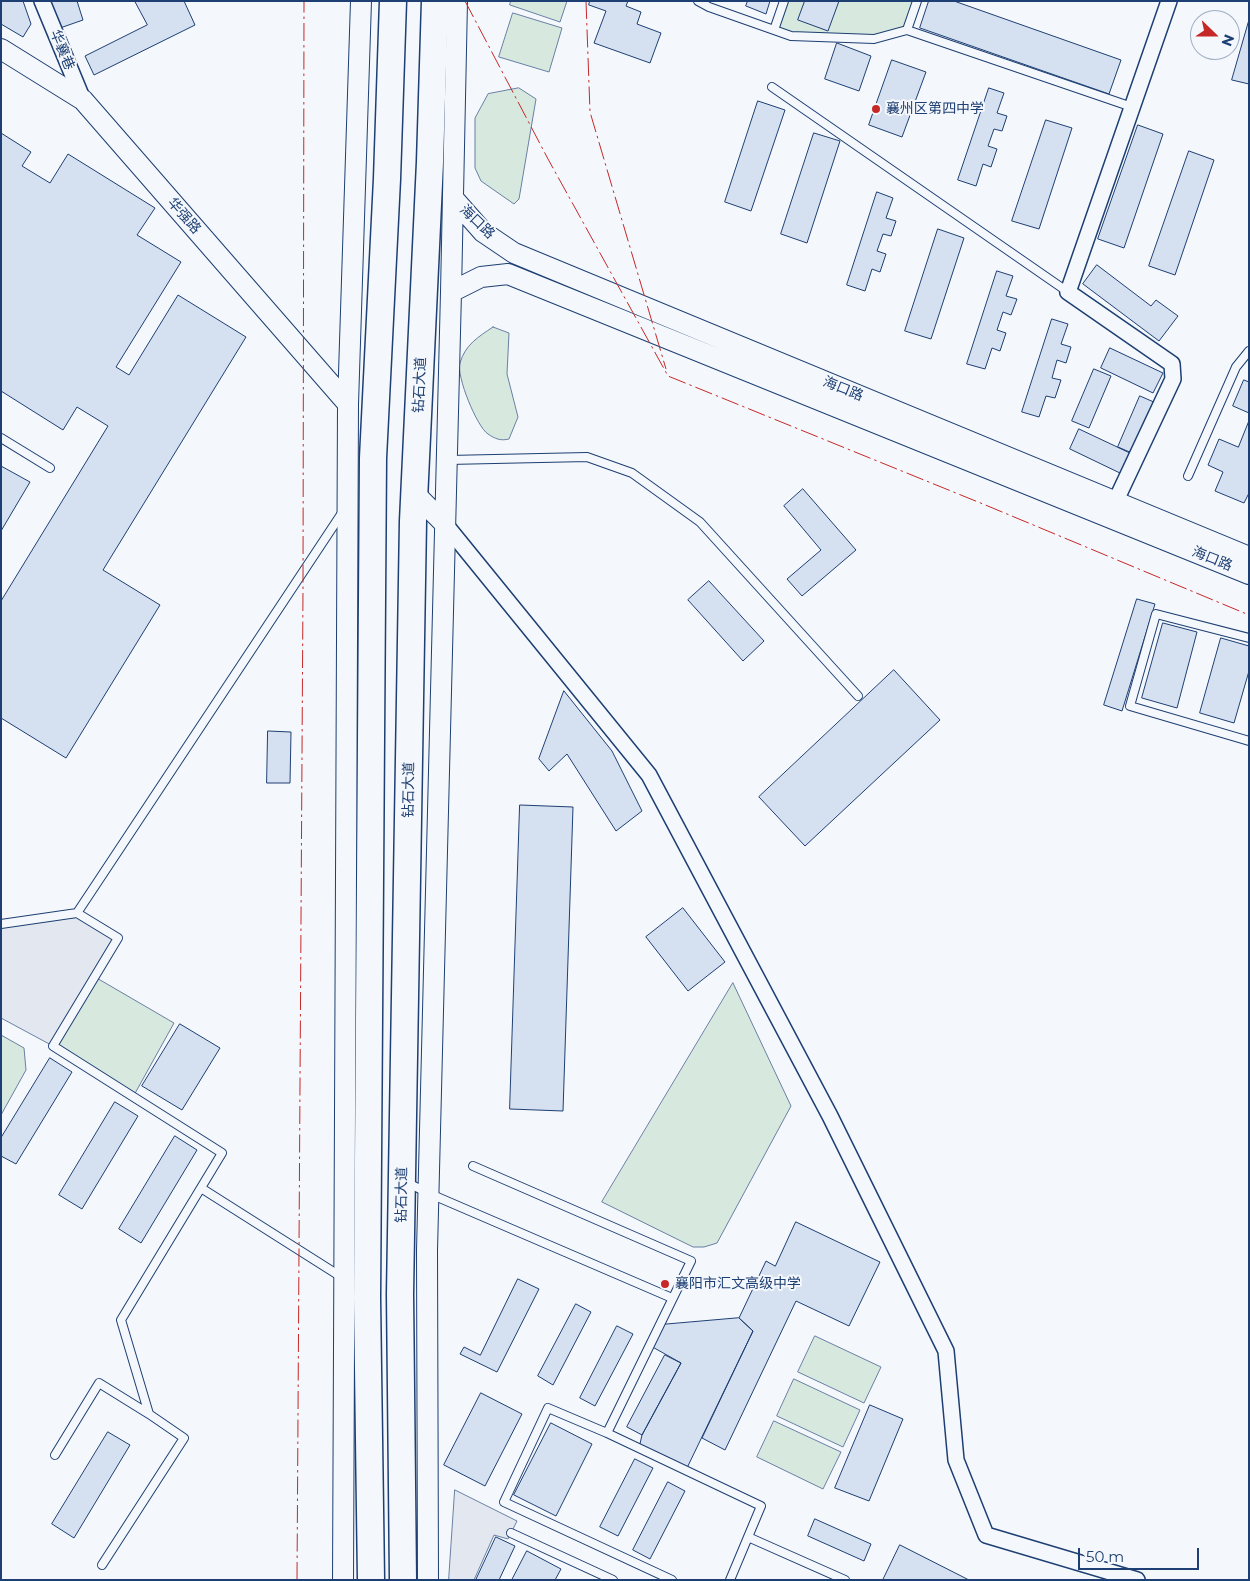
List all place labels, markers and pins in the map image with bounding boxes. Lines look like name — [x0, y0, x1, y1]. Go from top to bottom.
place label: 襄州区第四中学 — [886, 101, 984, 117]
marker: 襄州区第四中学 — [870, 103, 882, 115]
place label: 襄阳市汇文高级中学 — [675, 1276, 801, 1292]
marker: 襄阳市汇文高级中学 — [659, 1278, 671, 1290]

